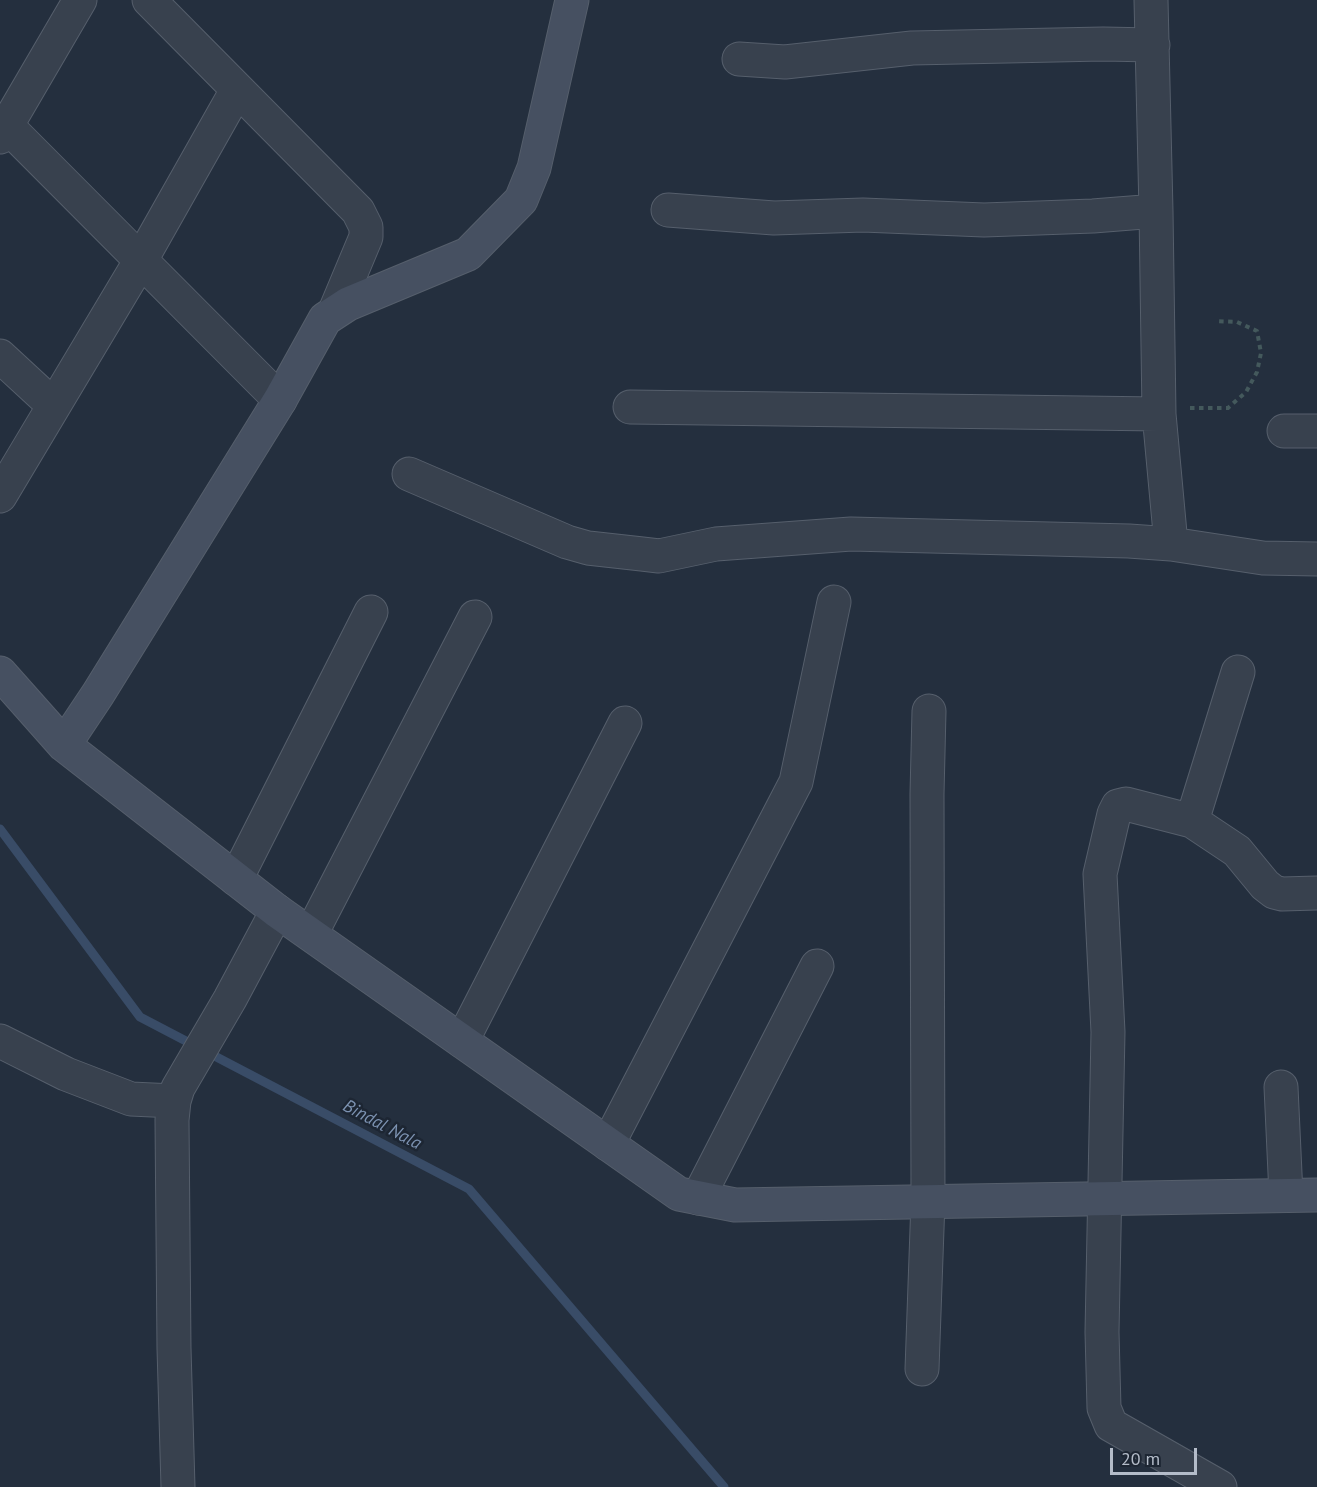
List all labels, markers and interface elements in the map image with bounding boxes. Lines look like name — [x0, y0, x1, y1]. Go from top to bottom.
water label: Bindal Nala — [339, 1095, 425, 1155]
scale bar — [1113, 1436, 1200, 1474]
text: 20 m — [1121, 1447, 1160, 1470]

